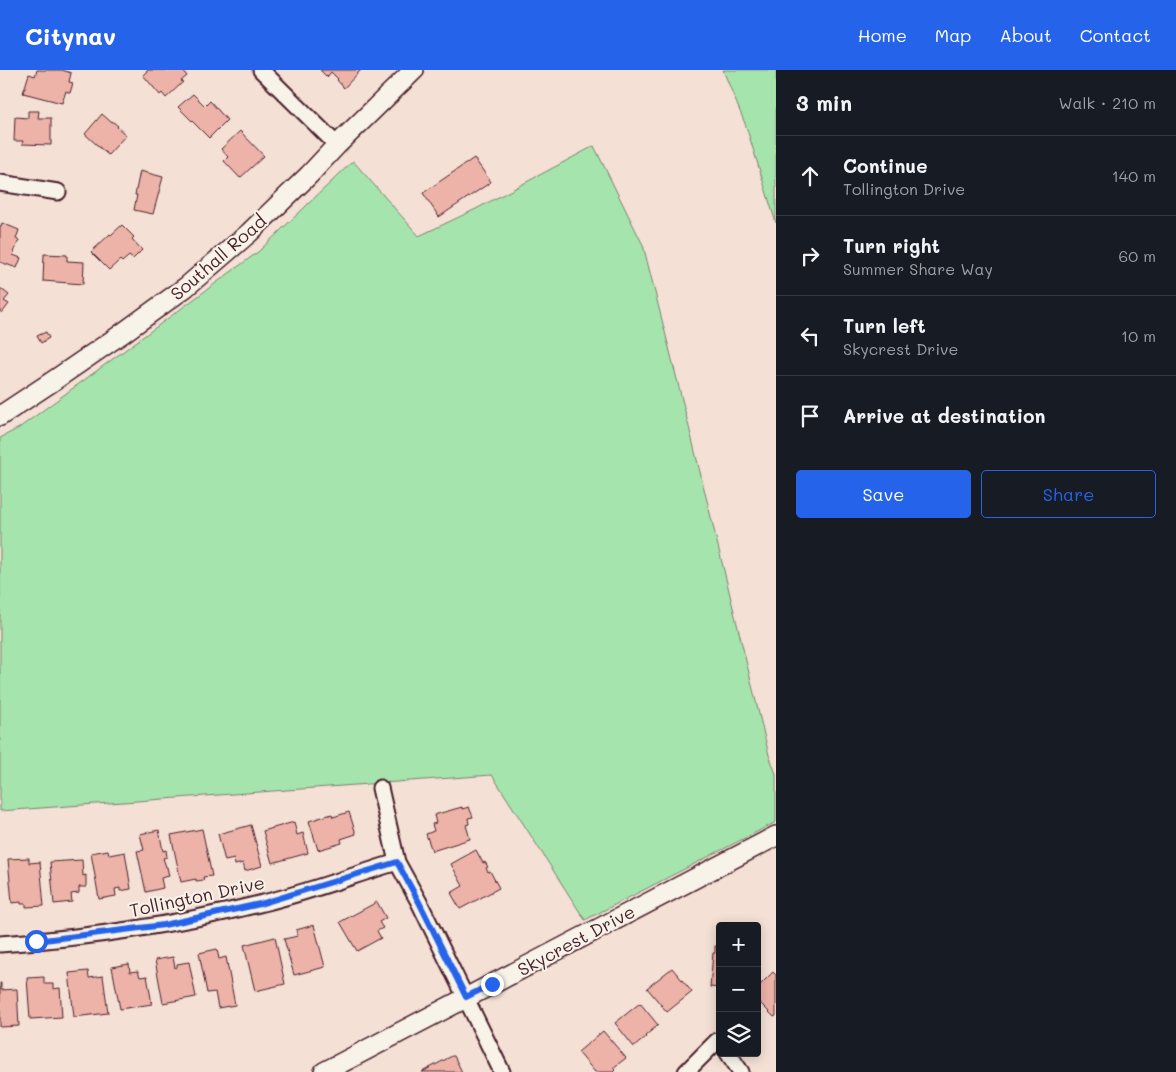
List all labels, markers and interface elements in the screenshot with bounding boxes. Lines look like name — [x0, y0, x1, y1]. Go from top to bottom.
text: Citynav — [25, 20, 116, 51]
text: Home — [858, 23, 907, 47]
text: Map — [935, 23, 971, 47]
text: About — [999, 23, 1052, 47]
text: Contact — [1080, 23, 1151, 47]
text: 3 min — [796, 89, 852, 116]
text: Walk · 210 m — [1058, 92, 1156, 113]
text: Continue — [843, 153, 928, 178]
icon: ahead — [796, 162, 824, 190]
text: 140 m — [1112, 165, 1156, 186]
text: Tollington Drive — [843, 178, 965, 199]
street label: Southall Road — [165, 209, 271, 305]
text: Turn right — [843, 233, 940, 258]
icon: right — [796, 242, 824, 270]
text: 60 m — [1119, 245, 1156, 266]
text: Summer Share Way — [843, 258, 993, 279]
text: Turn left — [843, 313, 926, 338]
icon: left — [796, 322, 824, 350]
text: 10 m — [1121, 325, 1156, 346]
text: Skycrest Drive — [843, 338, 958, 359]
icon: arrive — [796, 402, 824, 430]
text: Arrive at destination — [843, 403, 1046, 428]
button: Save — [796, 470, 971, 518]
button: Share — [981, 470, 1156, 518]
street label: Tollington Drive — [127, 870, 267, 922]
street label: Skycrest Drive — [513, 899, 639, 981]
map controls — [716, 922, 761, 1057]
button: + — [716, 922, 761, 967]
route start — [25, 930, 48, 953]
button: − — [716, 967, 761, 1012]
route end — [481, 973, 504, 996]
button: layers — [716, 1012, 761, 1057]

